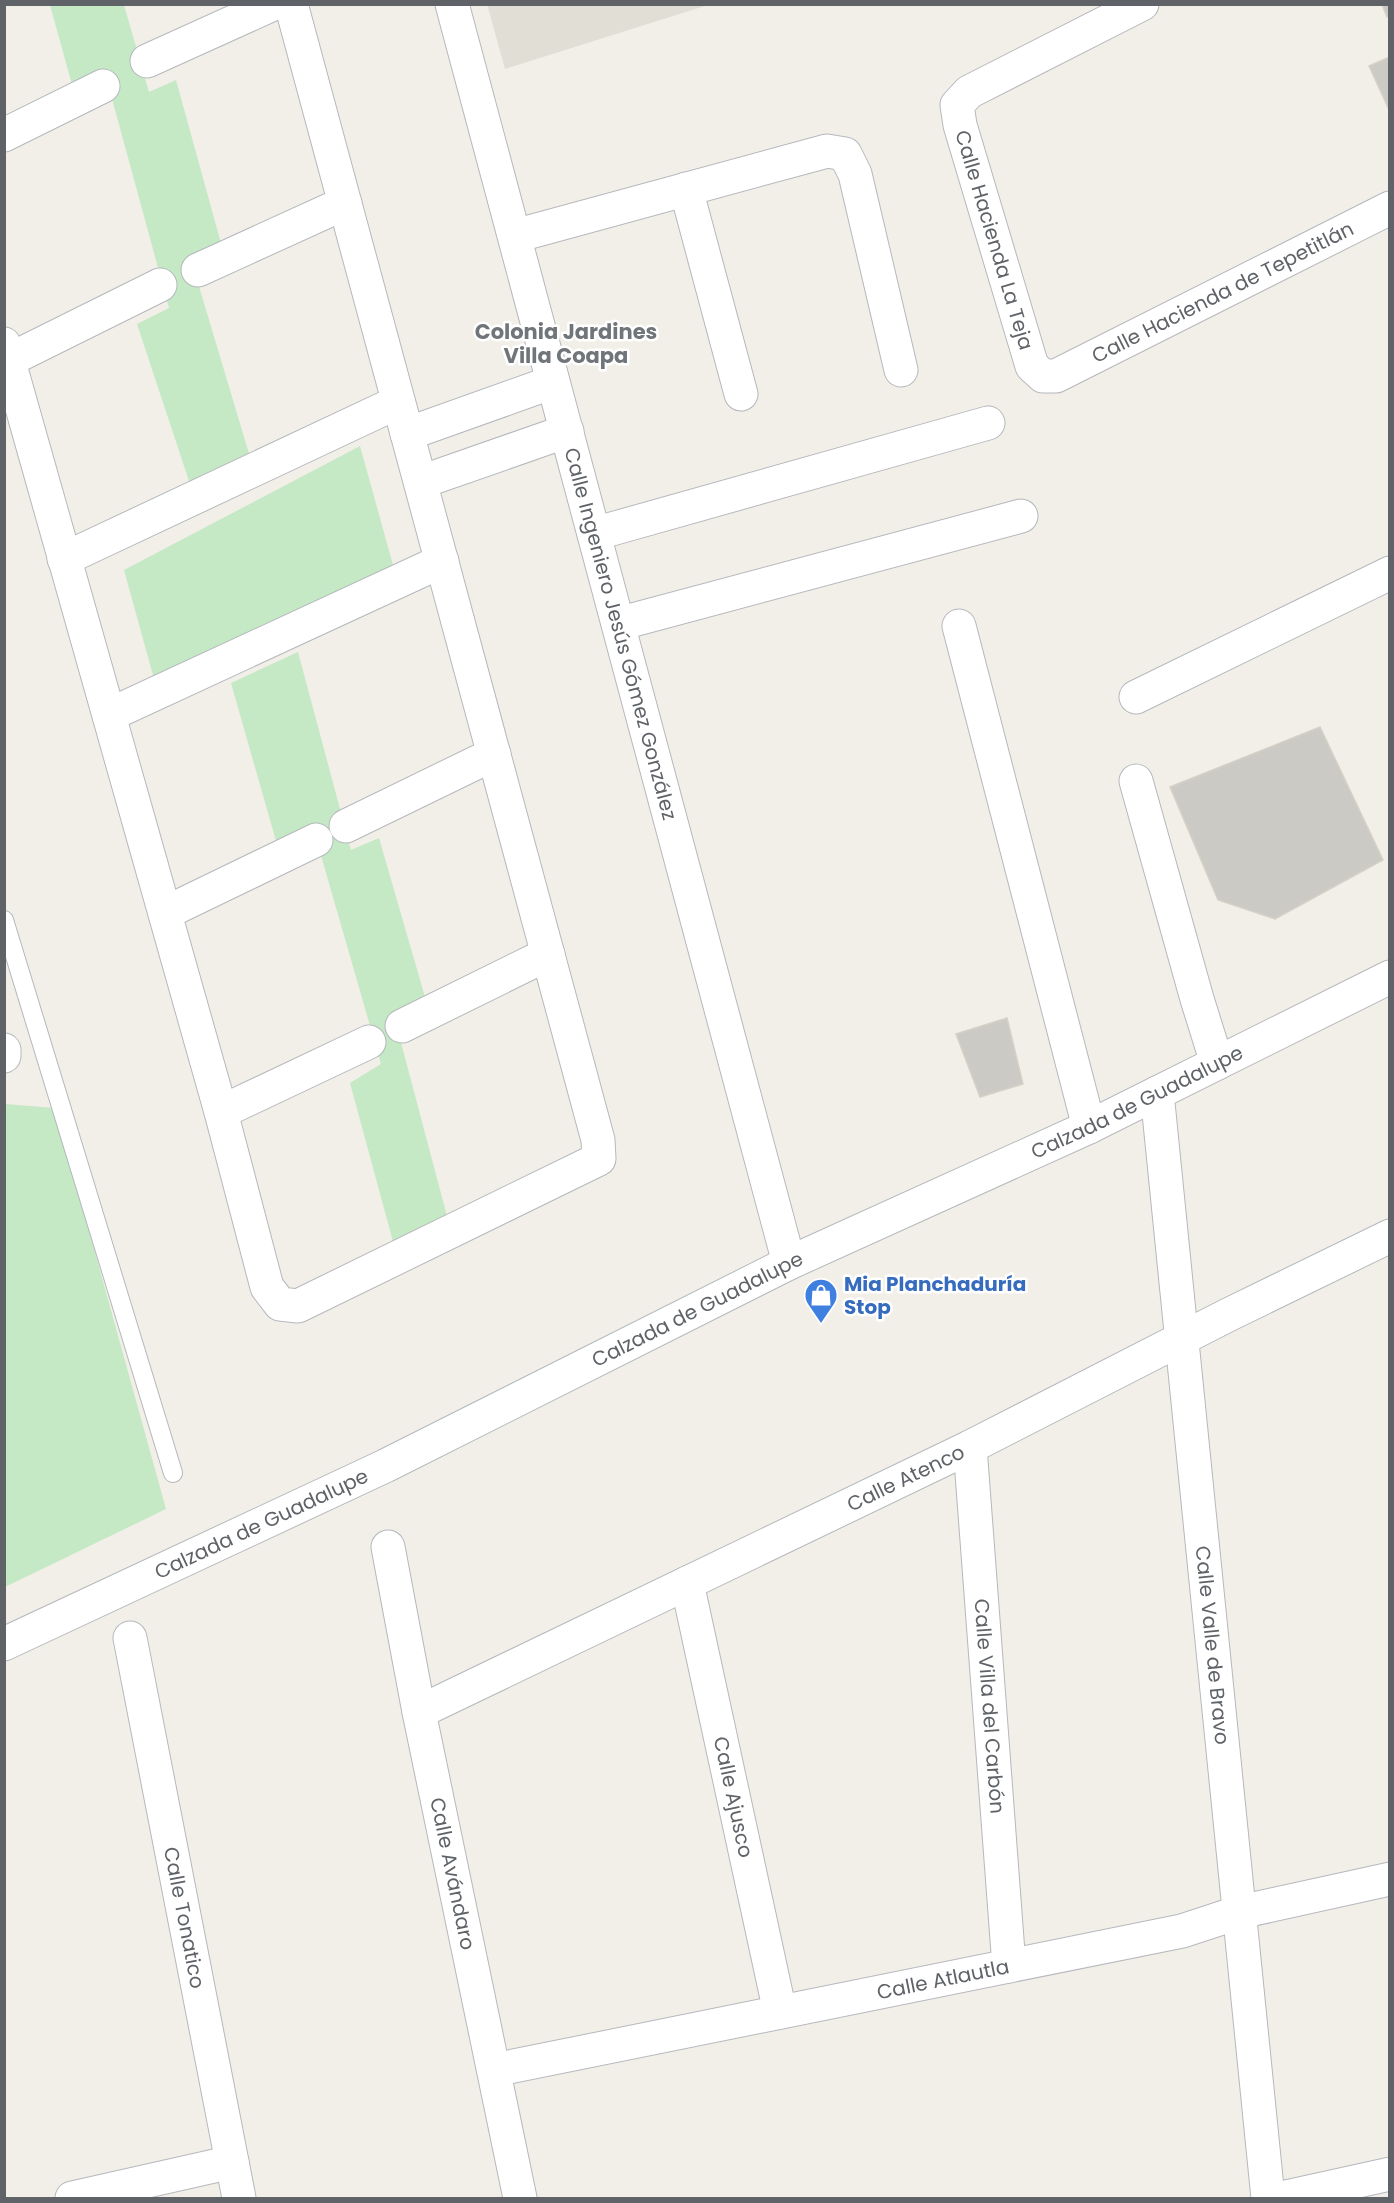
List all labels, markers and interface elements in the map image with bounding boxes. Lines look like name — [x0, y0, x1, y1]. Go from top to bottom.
street label: Calle Hacienda La Teja — [948, 127, 1040, 353]
street label: Calle Hacienda de Tepetitlán — [1087, 215, 1358, 370]
district label: Colonia Jardines Villa Coapa — [475, 317, 657, 370]
street label: Calle Ingeniero Jesús Gómez González — [557, 445, 684, 823]
street label: Calzada de Guadalupe — [1026, 1038, 1248, 1166]
street label: Calzada de Guadalupe — [587, 1245, 807, 1374]
place label: Mia Planchaduría Stop — [844, 1270, 1026, 1321]
shop icon: Mia Planchaduría Stop — [803, 1277, 839, 1324]
street label: Calle Atenco — [842, 1438, 969, 1518]
street label: Calzada de Guadalupe — [150, 1462, 373, 1586]
street label: Calle Valle de Bravo — [1189, 1544, 1236, 1746]
street label: Calle Villa del Carbón — [967, 1598, 1012, 1815]
street label: Calle Ajusco — [707, 1734, 760, 1860]
street label: Calle Avándaro — [423, 1795, 482, 1952]
street label: Calle Tonatico — [157, 1845, 212, 1991]
street label: Calle Atlautla — [874, 1952, 1012, 2006]

